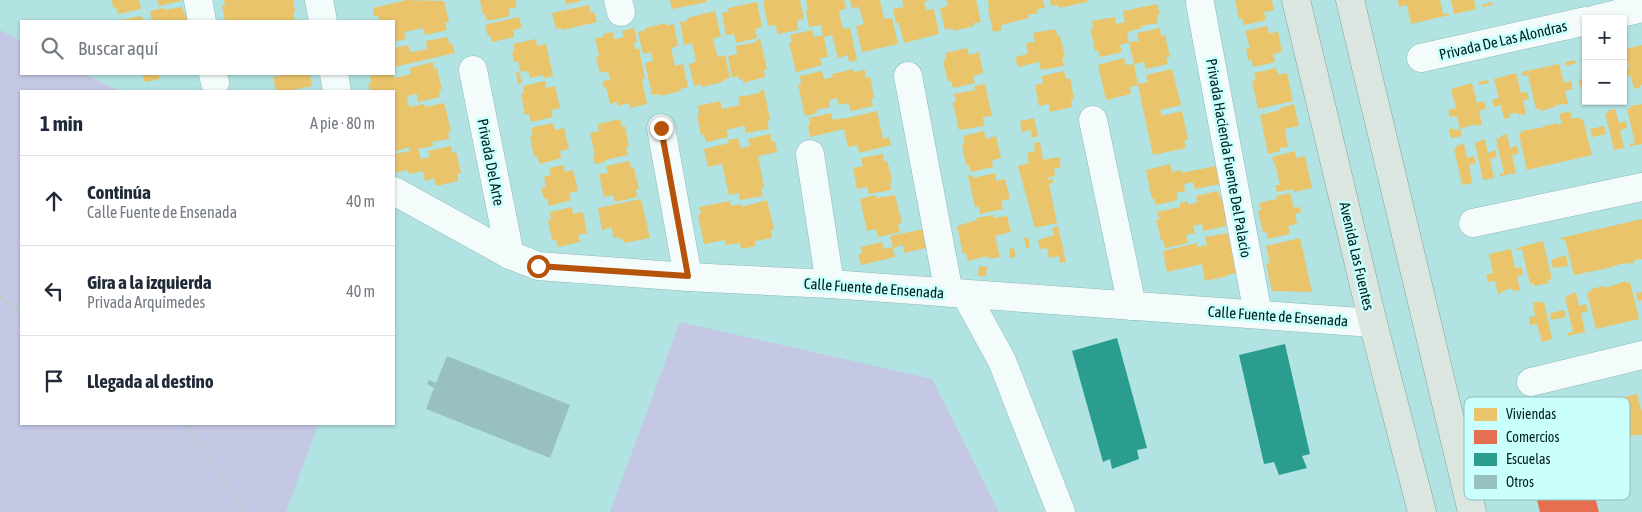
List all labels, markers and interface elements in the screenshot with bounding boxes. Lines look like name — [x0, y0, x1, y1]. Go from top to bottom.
map controls — [1582, 15, 1627, 105]
button: + — [1582, 15, 1627, 60]
street label: Privada De Las Alondras — [1437, 17, 1569, 63]
search box — [20, 20, 395, 75]
icon: search — [38, 34, 66, 62]
text: Buscar aquí — [78, 37, 158, 59]
street label: Privada Hacienda Fuente Del Palacio — [1203, 57, 1255, 259]
button: − — [1582, 60, 1627, 105]
text: 1 min — [40, 111, 83, 135]
text: A pie · 80 m — [310, 114, 375, 132]
street label: Privada Del Arte — [474, 117, 508, 207]
route end — [650, 117, 673, 140]
text: Continúa — [87, 181, 151, 203]
icon: ahead — [40, 187, 68, 215]
text: 40 m — [346, 192, 375, 210]
street label: Avenida Las Fuentes — [1336, 200, 1378, 312]
text: Calle Fuente de Ensenada — [87, 203, 237, 221]
route start — [527, 255, 550, 278]
text: Gira a la izquierda — [87, 271, 212, 293]
street label: Calle Fuente de Ensenada — [803, 275, 945, 301]
icon: left — [40, 277, 68, 305]
text: 40 m — [346, 282, 375, 300]
text: Privada Arquímedes — [87, 293, 205, 311]
street label: Calle Fuente de Ensenada — [1207, 303, 1349, 329]
icon: arrive — [40, 367, 68, 395]
text: Llegada al destino — [87, 370, 214, 392]
legend — [1464, 397, 1630, 500]
text: Viviendas — [1506, 406, 1556, 422]
text: Comercios — [1506, 429, 1559, 445]
text: Escuelas — [1506, 451, 1550, 467]
text: Otros — [1506, 474, 1534, 490]

